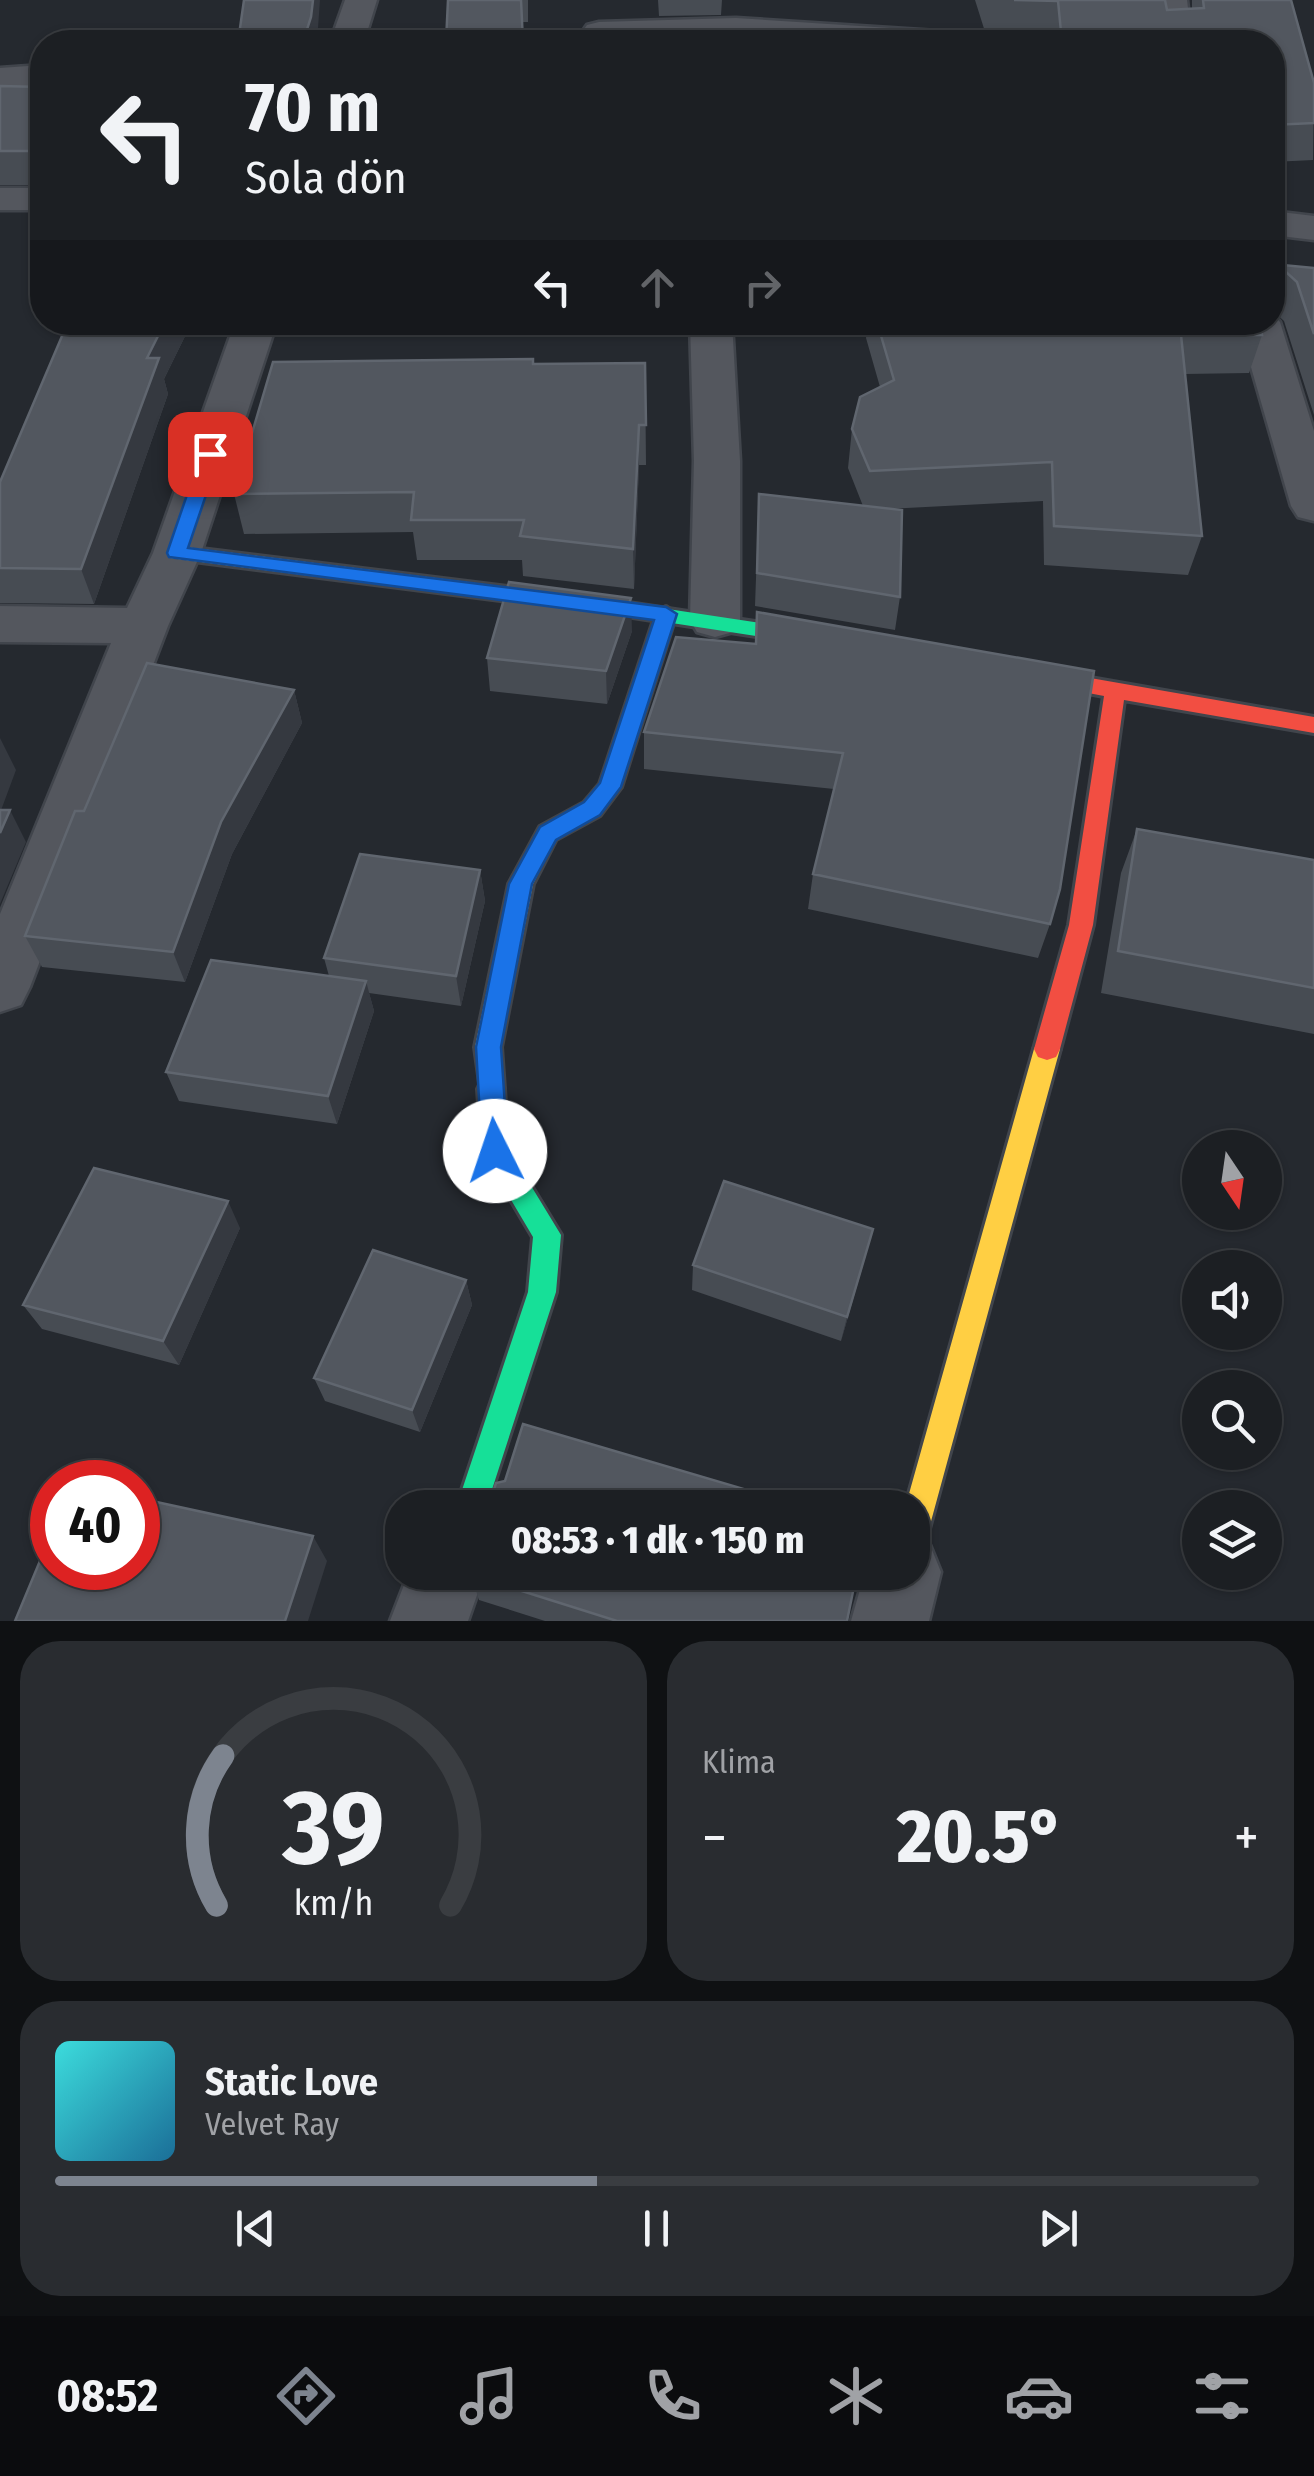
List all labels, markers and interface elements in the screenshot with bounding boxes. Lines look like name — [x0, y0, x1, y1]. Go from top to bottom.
text: 70 m — [245, 66, 380, 150]
icon: left — [80, 70, 210, 200]
text: Sola dön — [245, 151, 407, 205]
icon: left — [525, 260, 580, 315]
icon: ahead — [630, 260, 685, 315]
icon: right — [735, 260, 790, 315]
pin — [168, 412, 253, 497]
icon: arrive — [183, 427, 238, 482]
position arrow — [443, 1099, 547, 1203]
north arrow — [1182, 1130, 1282, 1230]
map controls — [1182, 1130, 1282, 1590]
button: sound — [1182, 1250, 1282, 1350]
button: search — [1182, 1370, 1282, 1470]
speed limit sign: 40 — [30, 1460, 160, 1590]
button: layers — [1182, 1490, 1282, 1590]
text: 08:53 · 1 dk · 150 m — [511, 1517, 804, 1563]
text: Klima — [702, 1743, 776, 1781]
text: 39 — [281, 1766, 385, 1891]
text: 20.5° — [897, 1792, 1064, 1882]
text: − — [702, 1805, 727, 1871]
text: + — [1234, 1805, 1259, 1871]
text: km/h — [294, 1882, 373, 1924]
text: Static Love — [205, 2059, 378, 2105]
text: Velvet Ray — [205, 2105, 339, 2143]
icon: previous — [228, 2201, 283, 2256]
icon: pause — [629, 2201, 684, 2256]
icon: next — [1031, 2201, 1086, 2256]
icon: directions — [271, 2361, 341, 2431]
icon: music — [454, 2361, 524, 2431]
icon: phone — [638, 2361, 708, 2431]
icon: climate — [821, 2361, 891, 2431]
icon: car — [1004, 2361, 1074, 2431]
icon: filters — [1187, 2361, 1257, 2431]
text: 08:52 — [57, 2369, 158, 2423]

